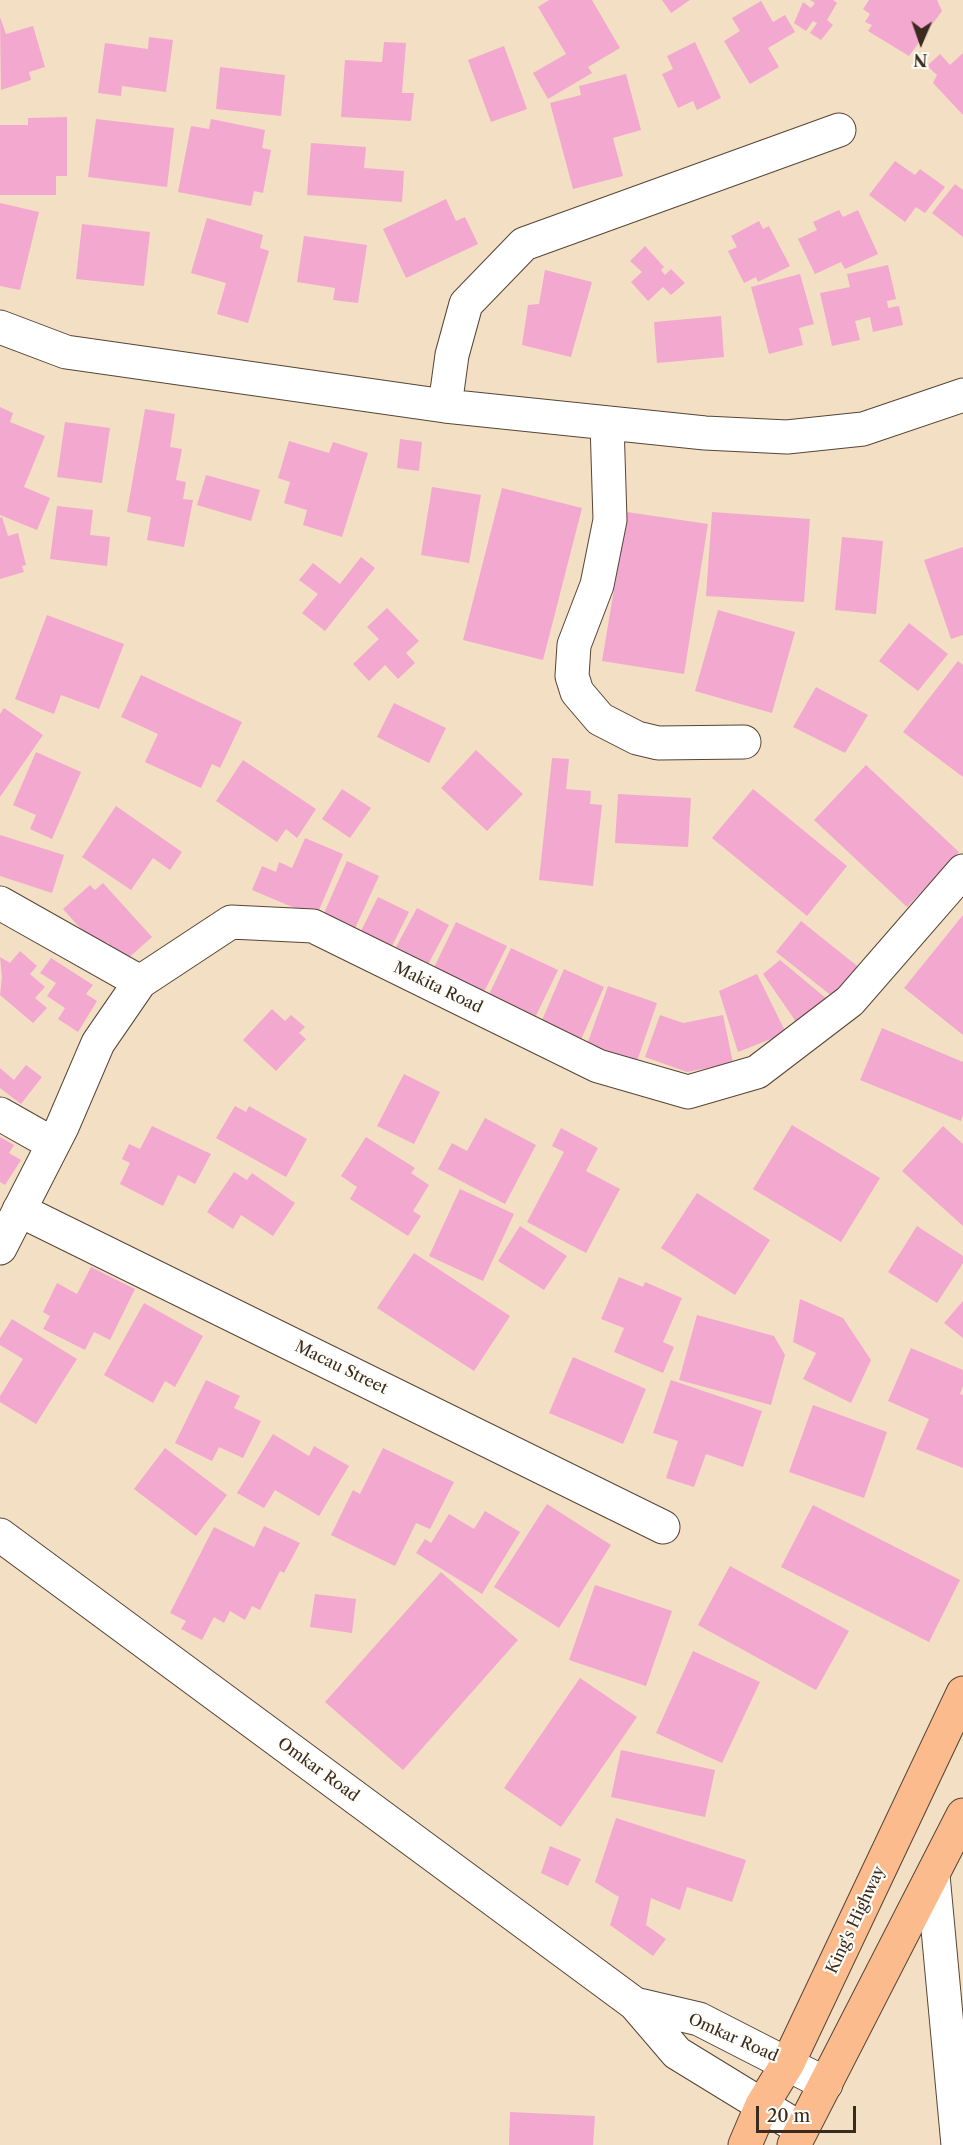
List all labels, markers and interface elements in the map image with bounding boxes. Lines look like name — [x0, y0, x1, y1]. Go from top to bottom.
north arrow — [891, 12, 951, 72]
text: N — [913, 50, 928, 70]
street label: Makita Road — [390, 958, 486, 1018]
street label: Macau Street — [292, 1337, 390, 1399]
street label: Omkar Road — [273, 1734, 363, 1806]
street label: King's Highway — [823, 1863, 889, 1977]
street label: Omkar Road — [685, 2010, 781, 2066]
scale bar — [759, 2094, 860, 2132]
text: 20 m — [767, 2105, 810, 2127]

